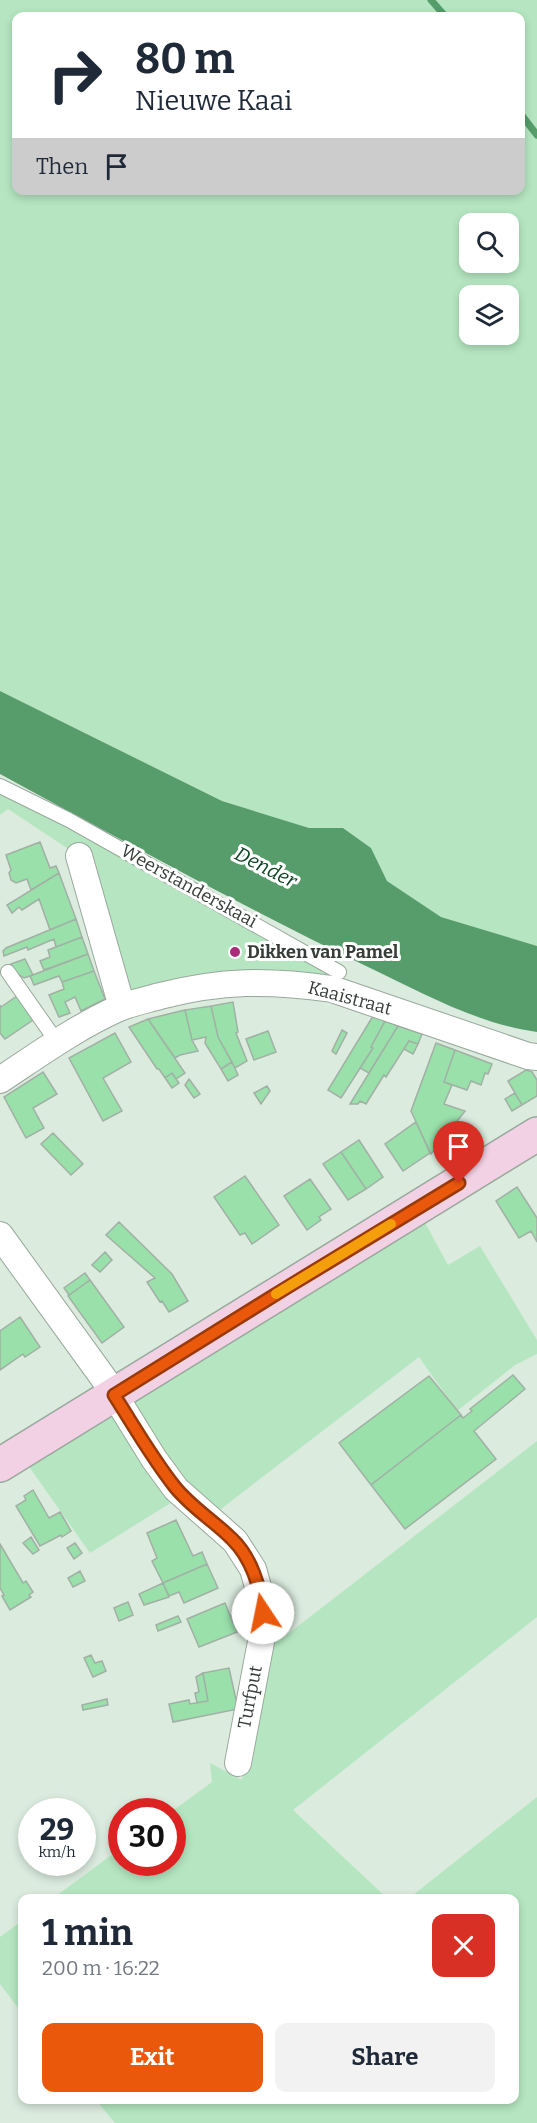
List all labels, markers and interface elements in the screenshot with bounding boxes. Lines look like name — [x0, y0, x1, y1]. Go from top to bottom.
text: 80 m — [135, 34, 235, 84]
icon: right — [36, 36, 114, 114]
text: Nieuwe Kaai — [135, 85, 292, 117]
icon: arrive — [100, 150, 133, 183]
text: Then — [36, 153, 88, 180]
map controls — [459, 213, 519, 345]
button: search — [459, 213, 519, 273]
button: layers — [459, 285, 519, 345]
street label: Weerstanderskaai — [117, 839, 261, 933]
water label: Dender — [231, 841, 302, 893]
place label: Dikken van Pamel — [247, 941, 399, 963]
marker: Dikken van Pamel — [228, 945, 242, 959]
street label: Kaaistraat — [306, 976, 395, 1020]
pin — [433, 1121, 484, 1183]
icon: arrive — [442, 1130, 475, 1163]
position arrow — [231, 1581, 295, 1645]
street label: Turfput — [233, 1663, 267, 1730]
speed limit sign: 30 — [108, 1798, 186, 1876]
text: 29 — [40, 1812, 74, 1848]
text: km/h — [38, 1843, 76, 1861]
text: 1 min — [42, 1911, 133, 1955]
button: close — [432, 1914, 495, 1977]
text: 200 m · 16:22 — [42, 1956, 160, 1980]
button: Exit — [42, 2023, 263, 2092]
button: Share — [275, 2023, 495, 2092]

